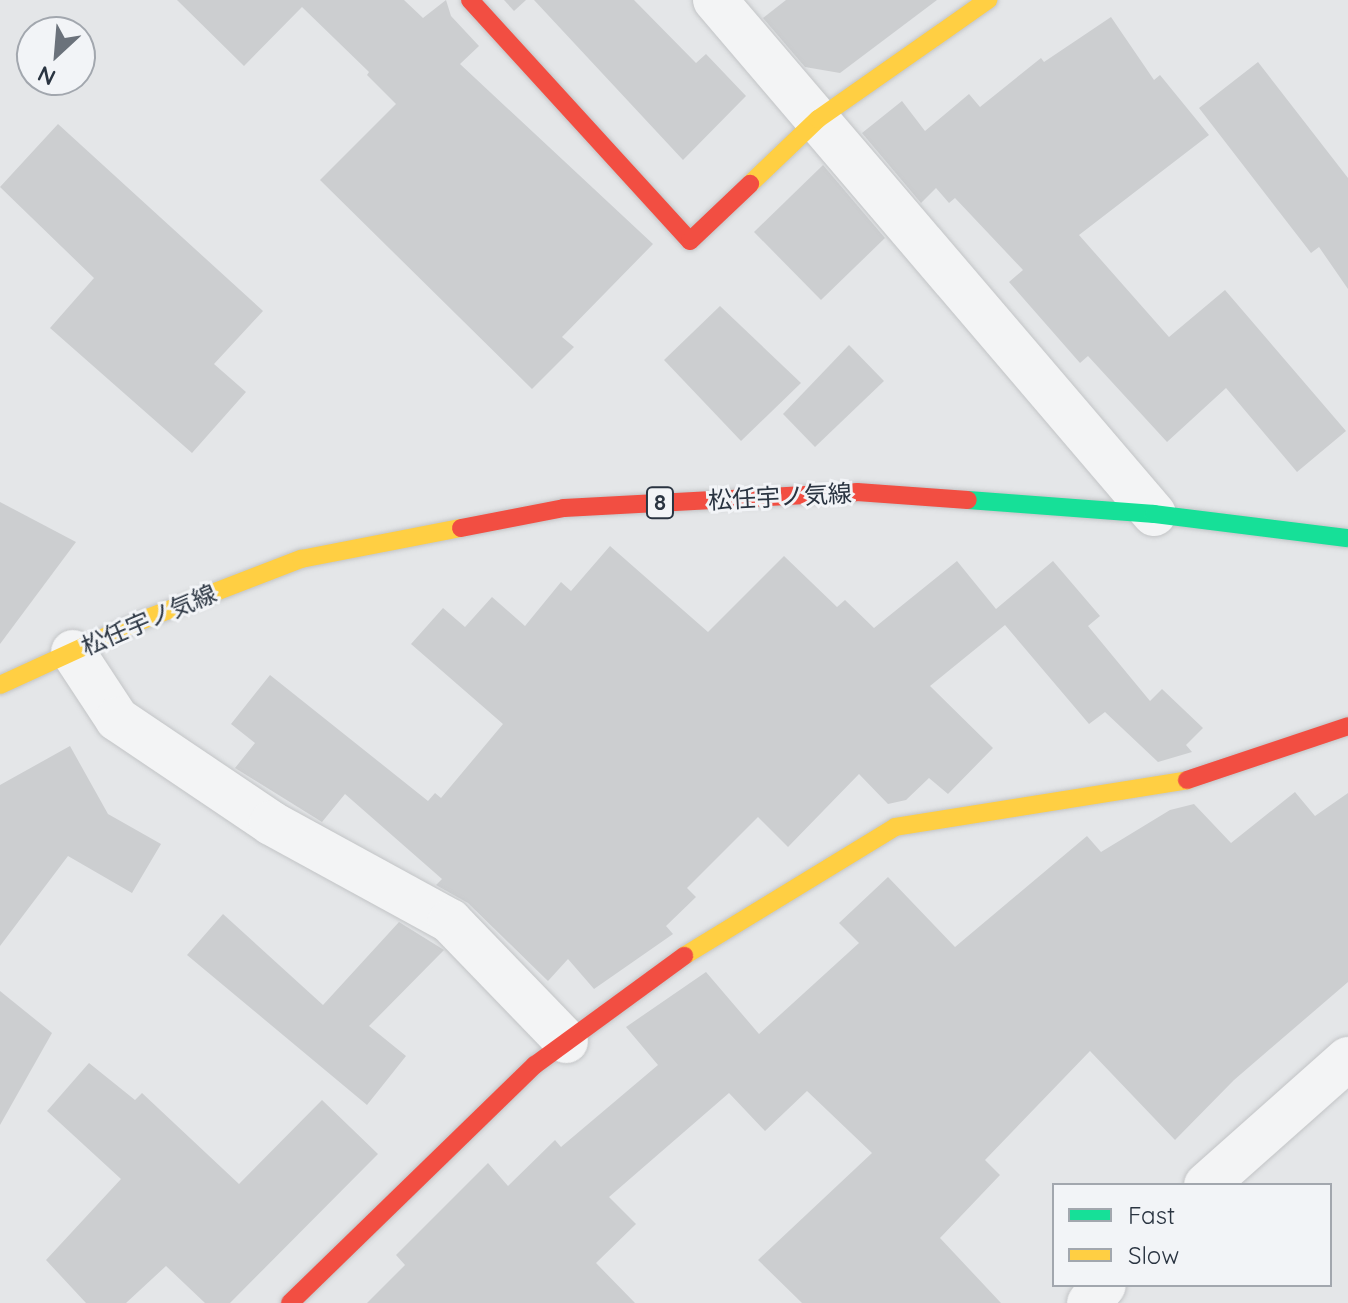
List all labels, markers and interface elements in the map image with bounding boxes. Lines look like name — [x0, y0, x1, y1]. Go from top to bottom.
north arrow — [16, 16, 96, 96]
text: N — [33, 60, 60, 92]
street label: 松任宇ノ気線 — [707, 479, 853, 515]
road number: 8 — [644, 485, 676, 521]
street label: 松任宇ノ気線 — [77, 579, 221, 661]
legend — [1052, 1183, 1332, 1287]
text: Fast — [1128, 1200, 1175, 1230]
text: Slow — [1128, 1240, 1179, 1270]

